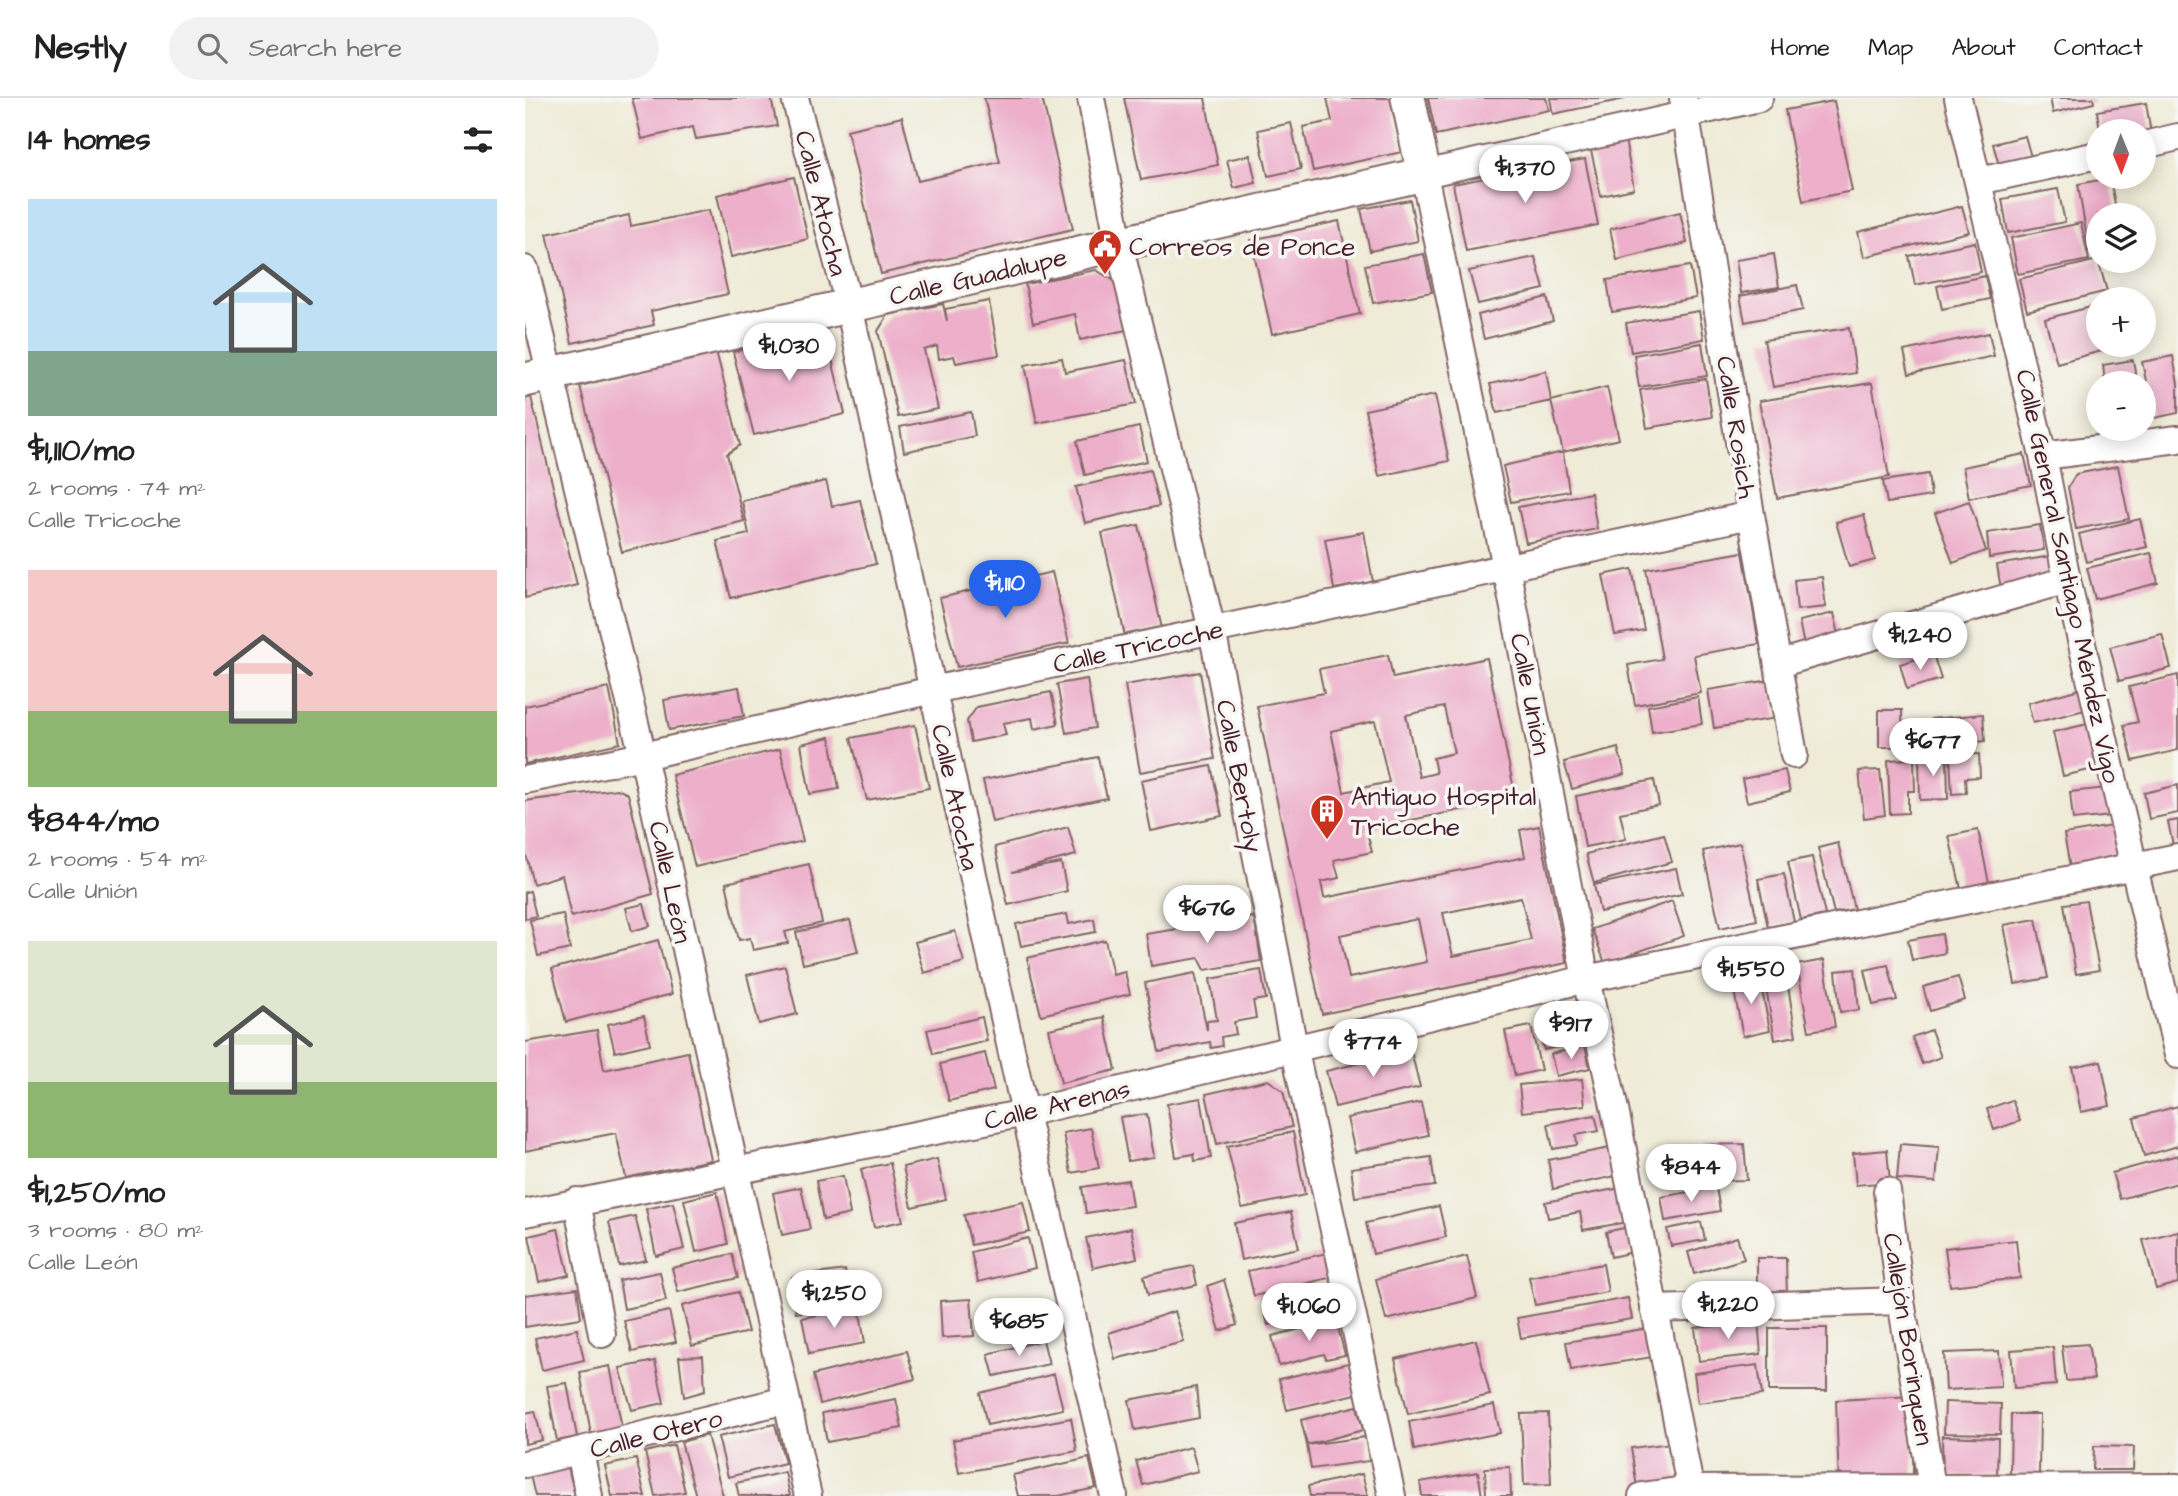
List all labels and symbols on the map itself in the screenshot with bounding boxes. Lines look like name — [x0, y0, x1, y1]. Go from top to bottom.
north arrow — [2086, 119, 2156, 189]
street label: Calle Atocha — [786, 127, 856, 280]
pin: $1,370 — [1468, 146, 1582, 205]
public building icon: Correos de Ponce — [1086, 227, 1124, 276]
place label: Correos de Ponce — [1129, 229, 1355, 265]
street label: Calle Guadalupe — [886, 239, 1071, 315]
pin: $1,030 — [732, 324, 846, 383]
street label: Calle Rosich — [1707, 353, 1765, 501]
street label: Calle General Santiago Méndez Vigo — [2005, 366, 2130, 787]
pin: $1,110 — [948, 560, 1062, 620]
street label: Calle Tricoche — [1050, 611, 1227, 683]
pin: $1,240 — [1863, 612, 1977, 672]
street label: Calle Unión — [1501, 630, 1559, 758]
street label: Calle Bertoly — [1205, 697, 1271, 856]
pin: $677 — [1892, 718, 1974, 778]
street label: Calle Atocha — [922, 721, 988, 874]
place label: Antiguo Hospital Tricoche — [1351, 779, 1536, 845]
building icon: Antiguo Hospital Tricoche — [1308, 792, 1346, 841]
street label: Calle León — [640, 818, 701, 947]
pin: $676 — [1166, 886, 1248, 945]
pin: $1,550 — [1694, 946, 1808, 1006]
pin: $917 — [1530, 1002, 1612, 1061]
pin: $774 — [1332, 1020, 1414, 1079]
street label: Calle Arenas — [981, 1071, 1134, 1139]
pin: $844 — [1650, 1144, 1732, 1204]
street label: Callejón Borinquen — [1873, 1230, 1943, 1448]
pin: $1,250 — [777, 1270, 891, 1330]
pin: $1,220 — [1671, 1282, 1785, 1341]
pin: $1,060 — [1252, 1284, 1366, 1343]
pin: $685 — [978, 1298, 1060, 1358]
street label: Calle Otero — [586, 1400, 727, 1468]

